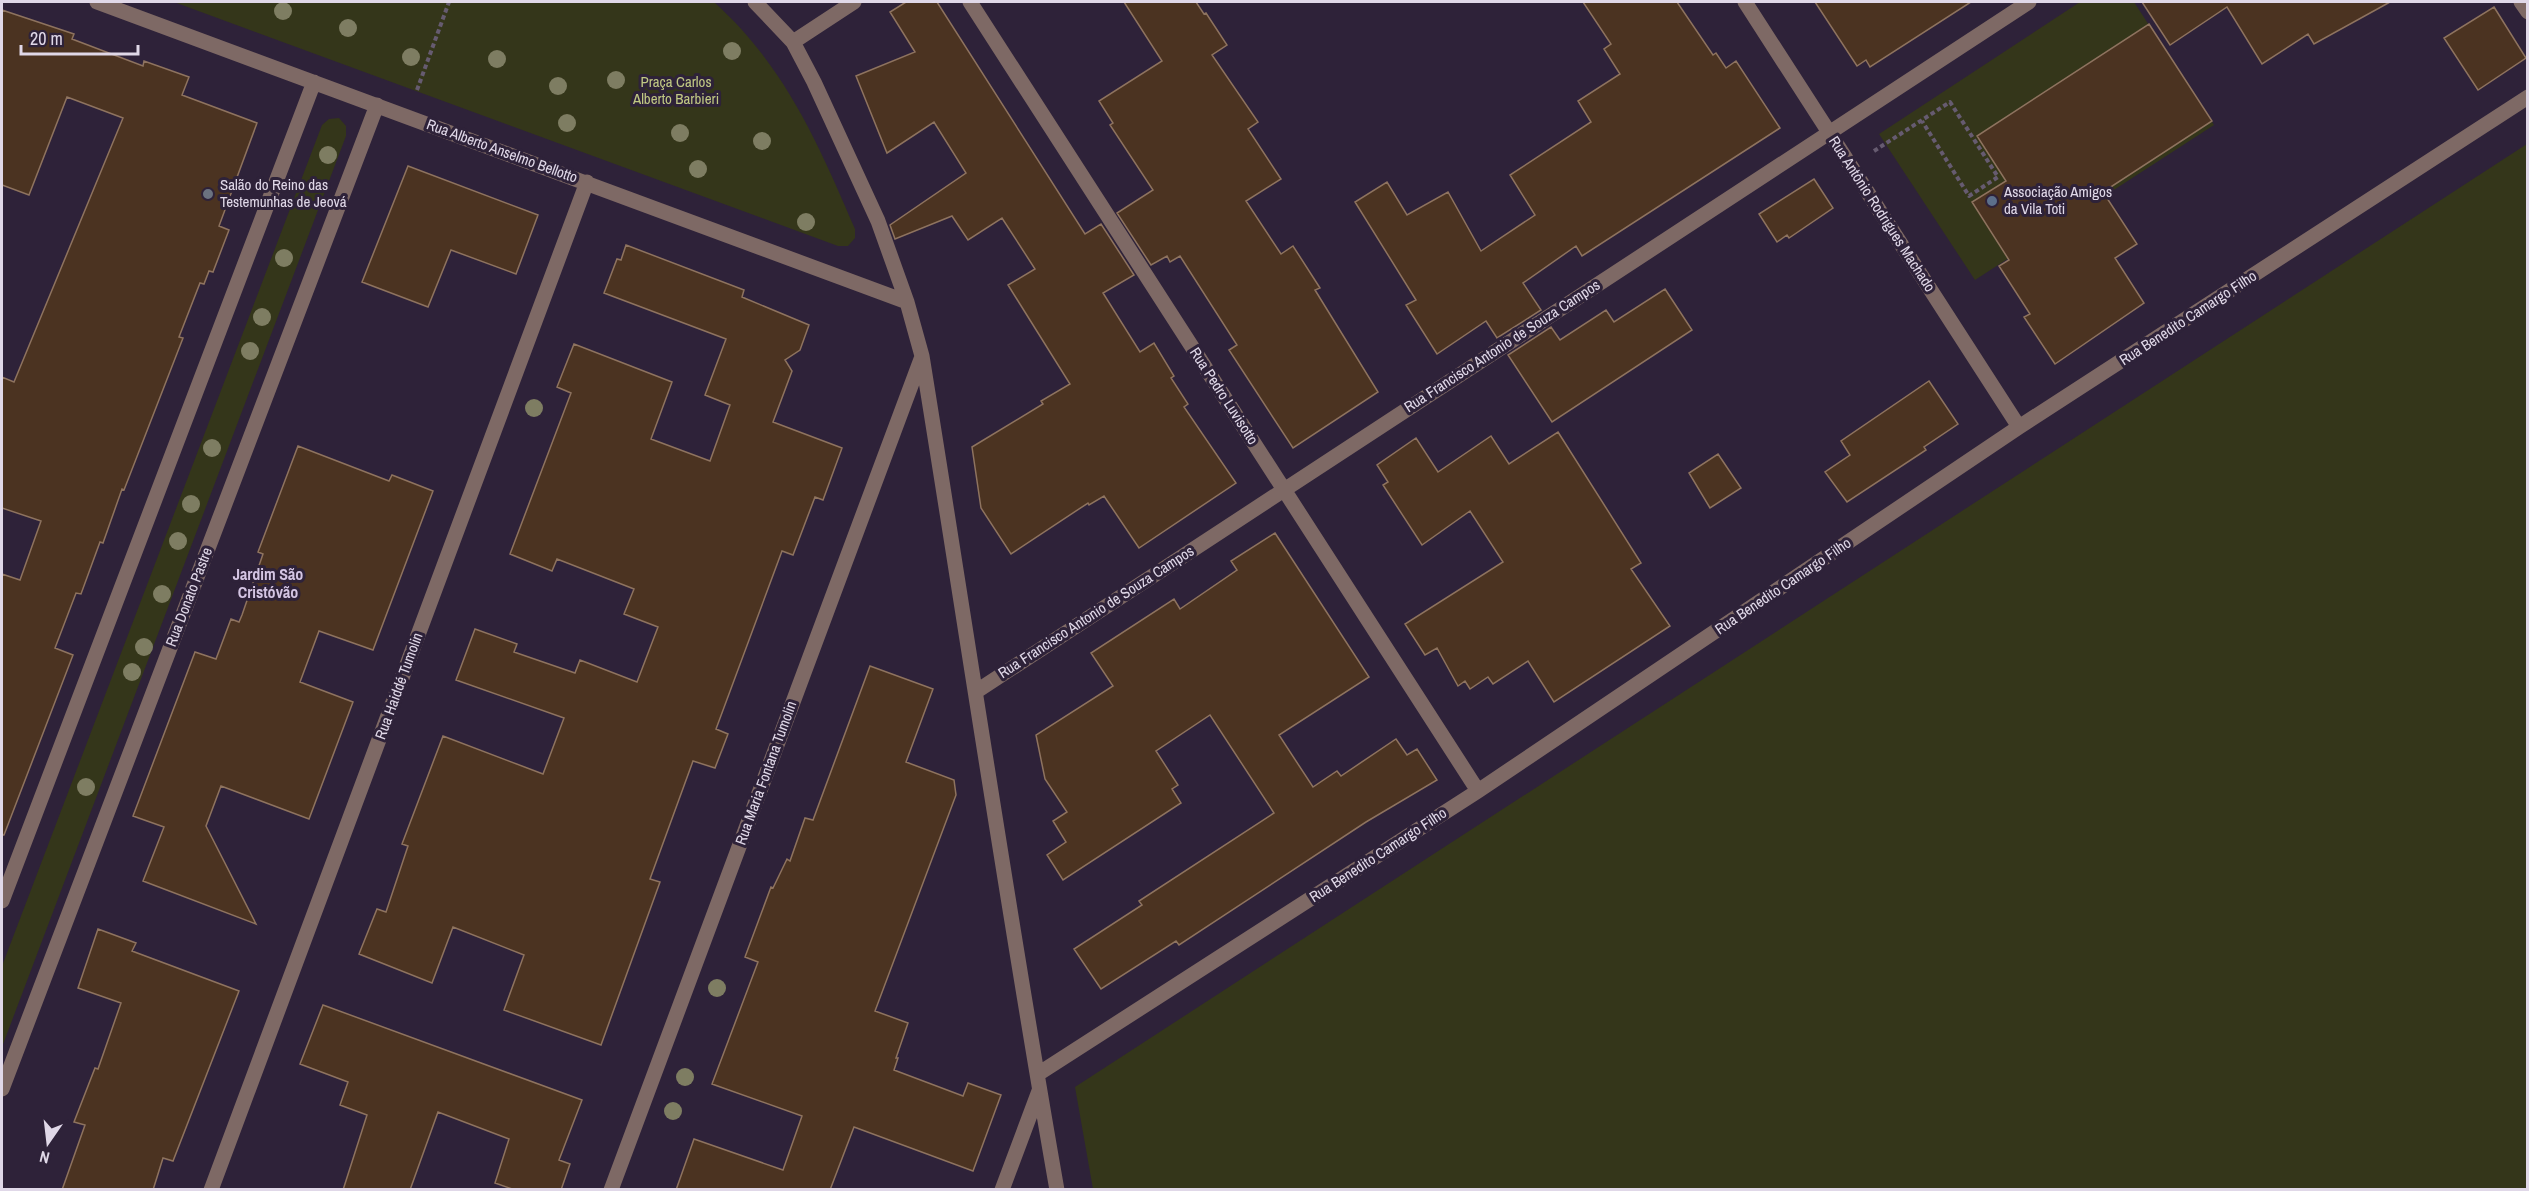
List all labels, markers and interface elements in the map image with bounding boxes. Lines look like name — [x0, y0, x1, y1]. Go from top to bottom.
scale bar — [21, 18, 138, 56]
text: 20 m — [30, 26, 63, 51]
park label: Praça Carlos Alberto Barbieri — [632, 71, 719, 109]
street label: Rua Alberto Anselmo Bellotto — [424, 113, 581, 188]
street label: Rua Antônio Rodrigues Machado — [1824, 132, 1941, 296]
place label: Salão do Reino das Testemunhas de Jeová — [220, 174, 347, 212]
place label: Associação Amigos da Vila Toti — [2003, 181, 2112, 219]
marker: Salão do Reino das Testemunhas de Jeová — [201, 187, 215, 201]
marker: Associação Amigos da Vila Toti — [1985, 194, 1999, 208]
street label: Rua Benedito Camargo Filho — [2115, 265, 2261, 370]
street label: Rua Francisco Antonio de Souza Campos — [1400, 274, 1604, 417]
street label: Rua Pedro Luvisotto — [1185, 343, 1264, 449]
street label: Rua Benedito Camargo Filho — [1711, 532, 1855, 639]
street label: Rua Francisco Antonio de Souza Campos — [994, 540, 1198, 683]
street label: Rua Donato Pastre — [160, 544, 217, 649]
district label: Jardim São Cristóvão — [233, 563, 303, 603]
street label: Rua Haiddé Tumolin — [369, 630, 428, 742]
street label: Rua Maria Fontana Tumolin — [730, 698, 801, 848]
street label: Rua Benedito Camargo Filho — [1305, 802, 1451, 907]
north arrow — [18, 1113, 78, 1173]
text: N — [37, 1146, 52, 1169]

